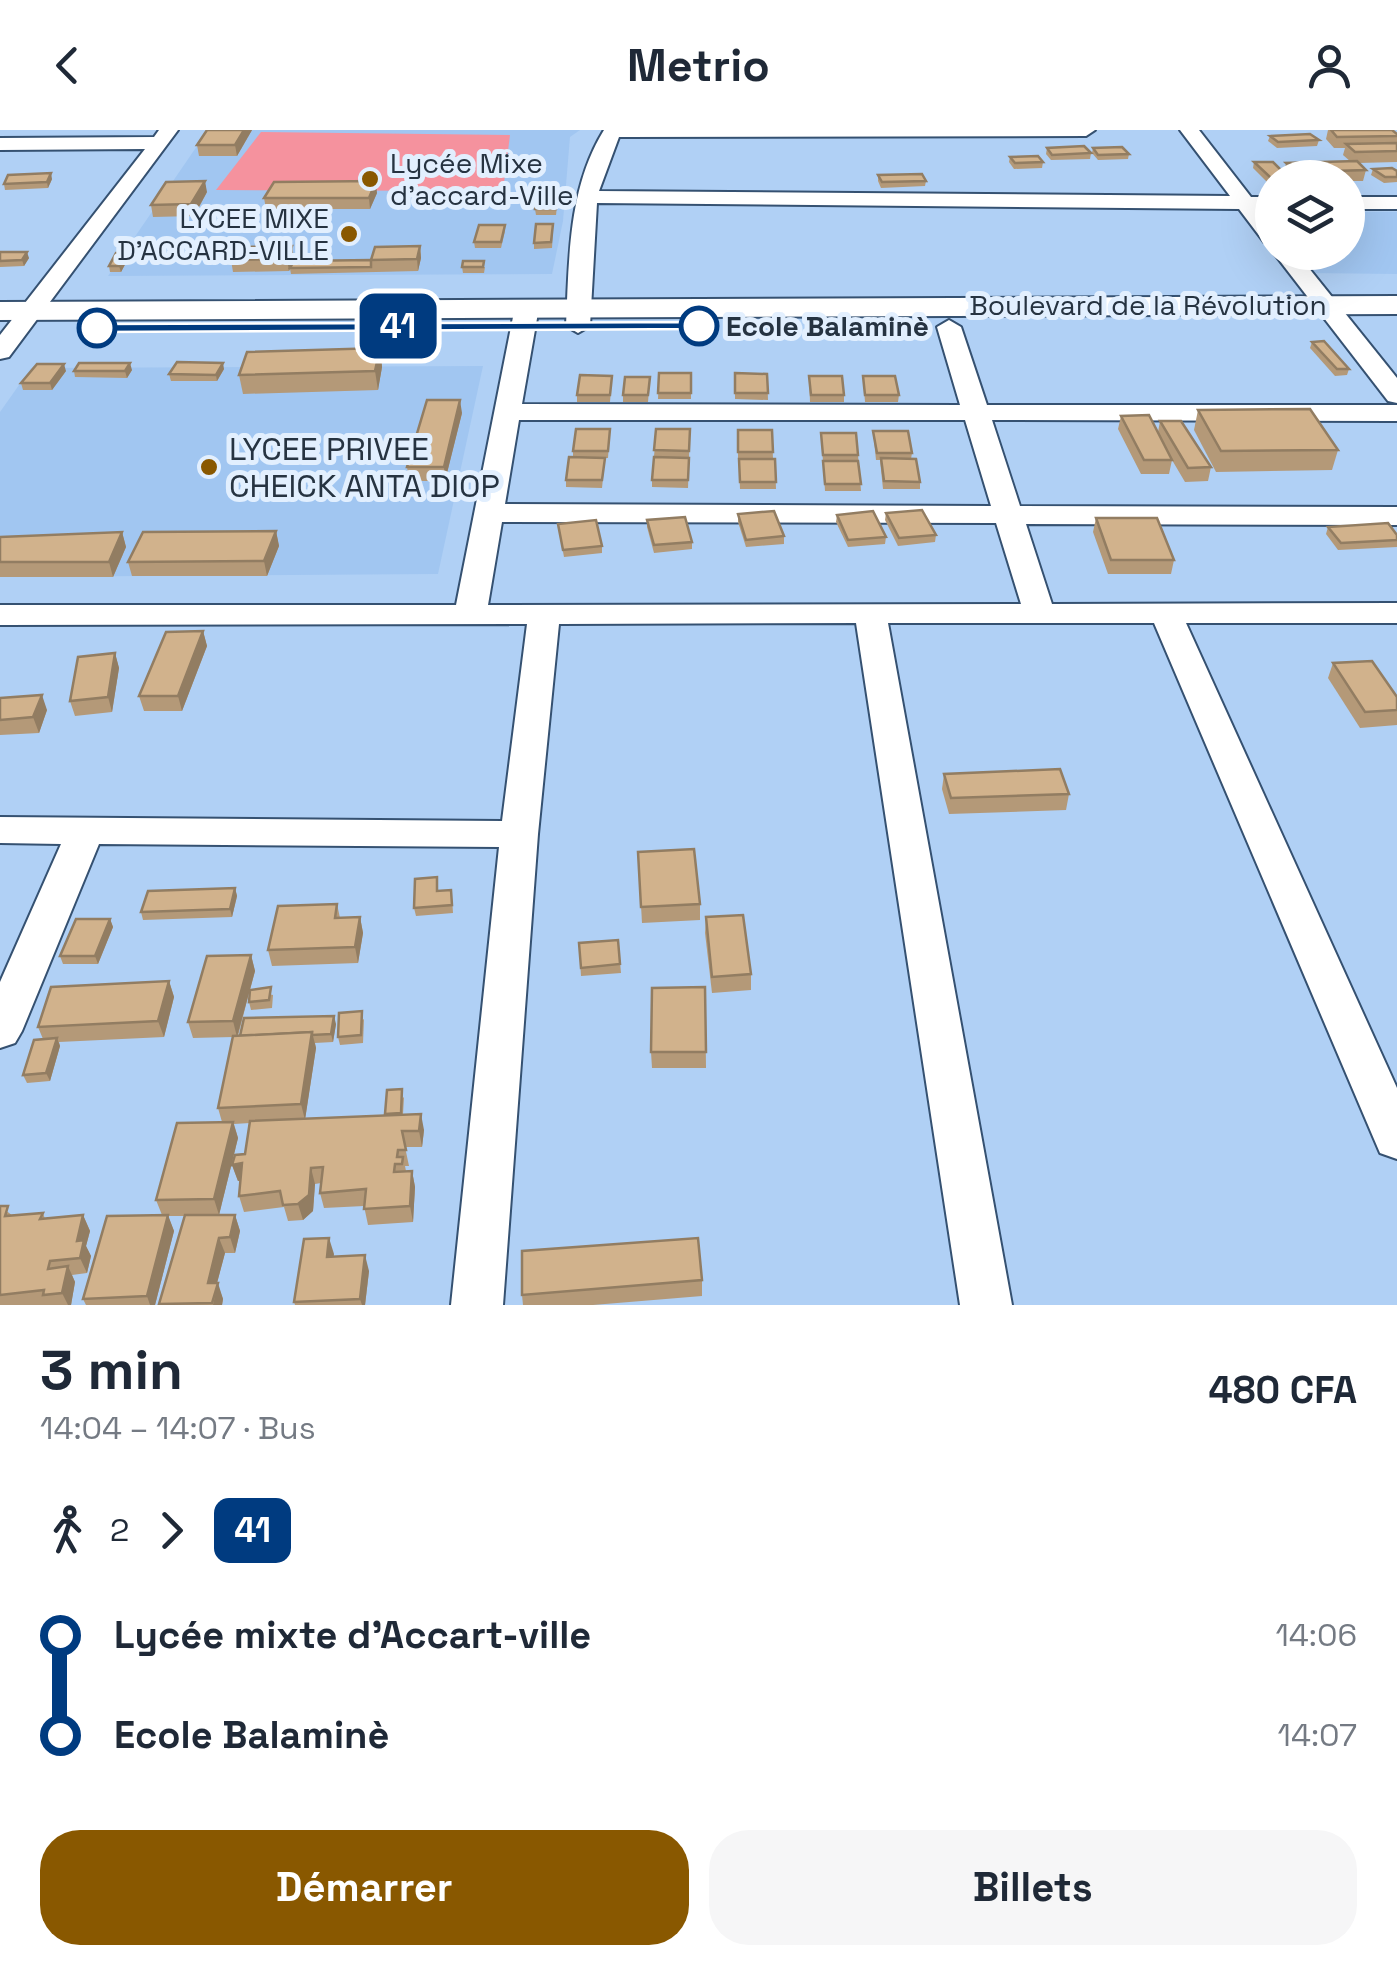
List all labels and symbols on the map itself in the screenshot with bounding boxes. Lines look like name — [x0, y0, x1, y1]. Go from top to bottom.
place label: Lycée Mixe d'accard-Ville — [390, 145, 574, 213]
marker: Lycée Mixe d'accard-Ville — [359, 168, 381, 190]
place label: LYCEE MIXE D'ACCARD-VILLE — [117, 200, 329, 268]
marker: LYCEE MIXE D'ACCARD-VILLE — [338, 223, 360, 245]
street label: Boulevard de la Révolution — [969, 287, 1327, 323]
line badge: 41 — [353, 294, 443, 358]
marker: Ecole Balaminè — [680, 307, 718, 345]
place label: Ecole Balaminè — [726, 308, 929, 344]
unlabelled marker — [78, 309, 116, 347]
place label: LYCEE PRIVEE CHEICK ANTA DIOP — [229, 429, 500, 506]
marker: LYCEE PRIVEE CHEICK ANTA DIOP — [198, 456, 220, 478]

